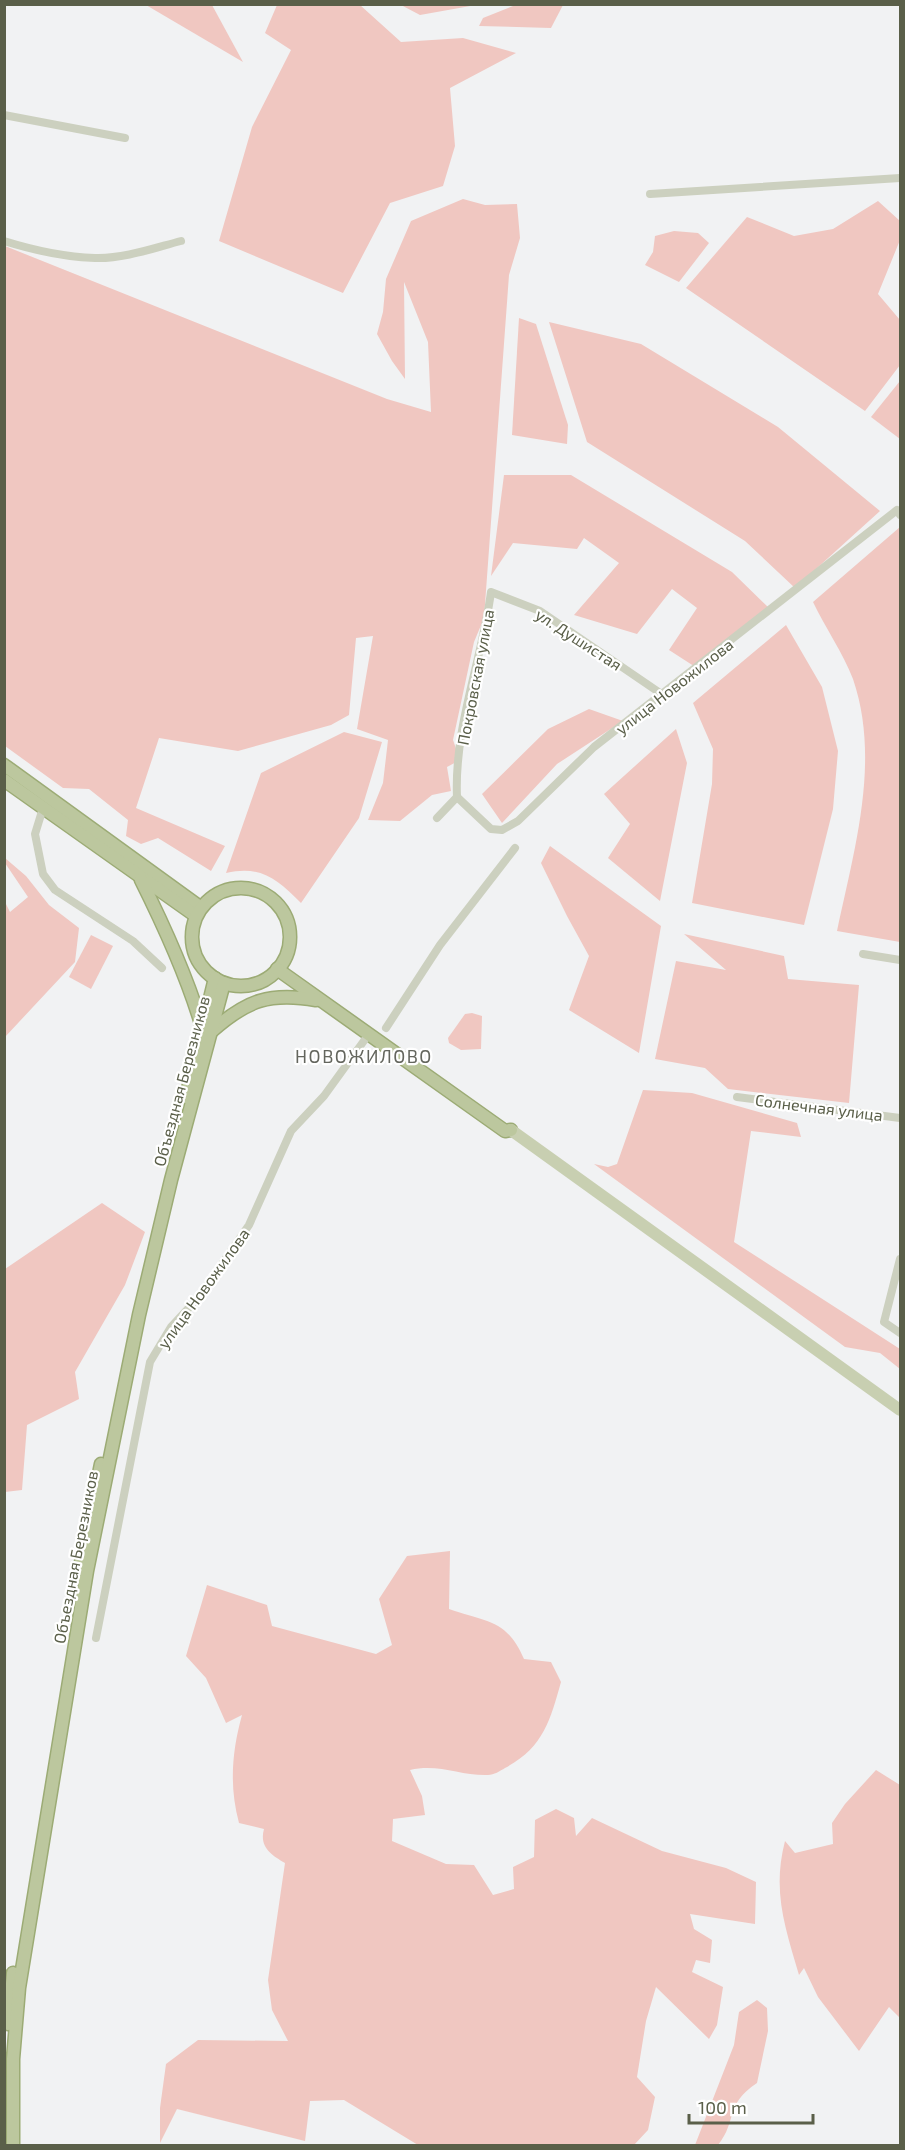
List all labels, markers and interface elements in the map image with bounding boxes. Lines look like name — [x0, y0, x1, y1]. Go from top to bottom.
street label: ул. Душистая — [532, 604, 626, 675]
street label: Покровская улица — [453, 607, 498, 747]
street label: улица Новожилова — [611, 634, 737, 739]
street label: Объездная Березников — [149, 994, 213, 1168]
district label: НОВОЖИЛОВО — [295, 1045, 433, 1067]
street label: Солнечная улица — [754, 1090, 884, 1125]
street label: улица Новожилова — [153, 1224, 254, 1352]
street label: Объездная Березников — [49, 1469, 101, 1645]
scale bar — [689, 2087, 814, 2125]
text: 100 m — [698, 2096, 747, 2118]

